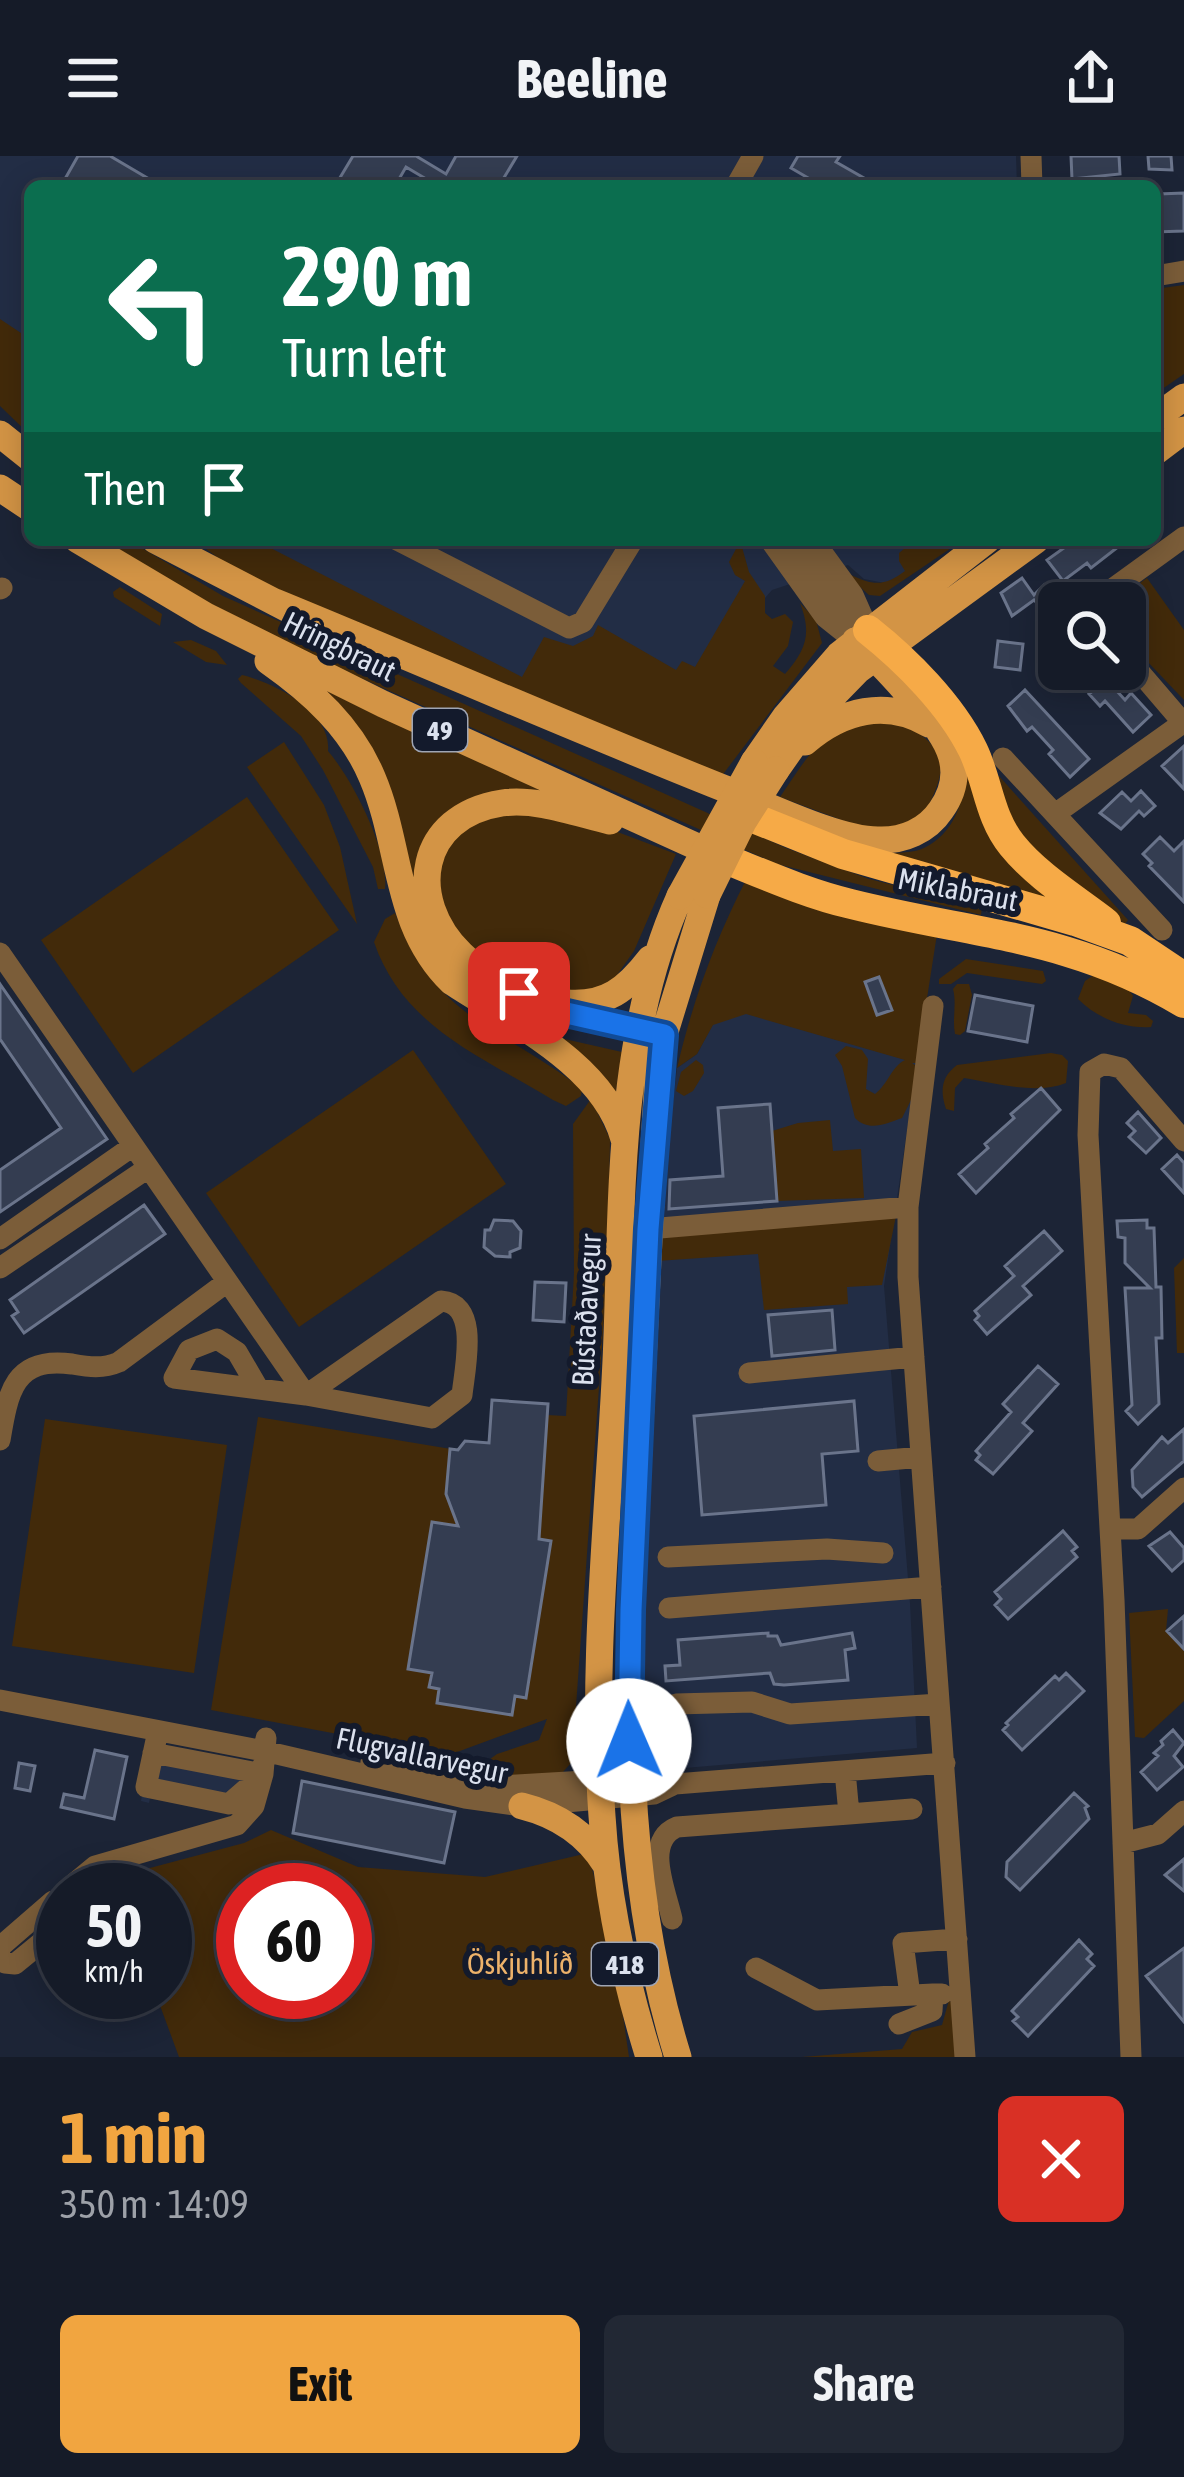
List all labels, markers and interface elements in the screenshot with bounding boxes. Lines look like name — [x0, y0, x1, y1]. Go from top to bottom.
icon: menu — [60, 45, 126, 111]
icon: share — [1058, 45, 1124, 111]
text: Beeline — [516, 48, 668, 109]
icon: left — [84, 228, 240, 384]
text: 290 m — [282, 228, 472, 324]
text: Turn left — [282, 327, 447, 388]
icon: arrive — [191, 456, 257, 522]
text: Then — [84, 463, 167, 515]
map controls — [1038, 582, 1146, 690]
button: search — [1038, 582, 1146, 690]
street label: Hringbraut — [279, 604, 401, 688]
road number: 49 — [413, 709, 467, 751]
street label: Miklabraut — [895, 861, 1021, 917]
pin — [468, 942, 570, 1044]
icon: arrive — [486, 960, 552, 1026]
street label: Bústaðavegur — [565, 1232, 607, 1387]
position arrow — [566, 1678, 692, 1804]
street label: Flugvallarvegur — [333, 1720, 512, 1790]
speed limit sign: 60 — [216, 1863, 372, 2019]
text: 50 — [86, 1891, 142, 1960]
road number: 418 — [592, 1943, 658, 1985]
park label: Öskjuhlíð — [467, 1946, 573, 1980]
text: km/h — [84, 1954, 144, 1988]
text: 1 min — [60, 2096, 207, 2178]
button: close — [998, 2096, 1124, 2222]
text: 350 m · 14:09 — [60, 2182, 249, 2226]
button: Exit — [60, 2315, 580, 2453]
button: Share — [604, 2315, 1124, 2453]

